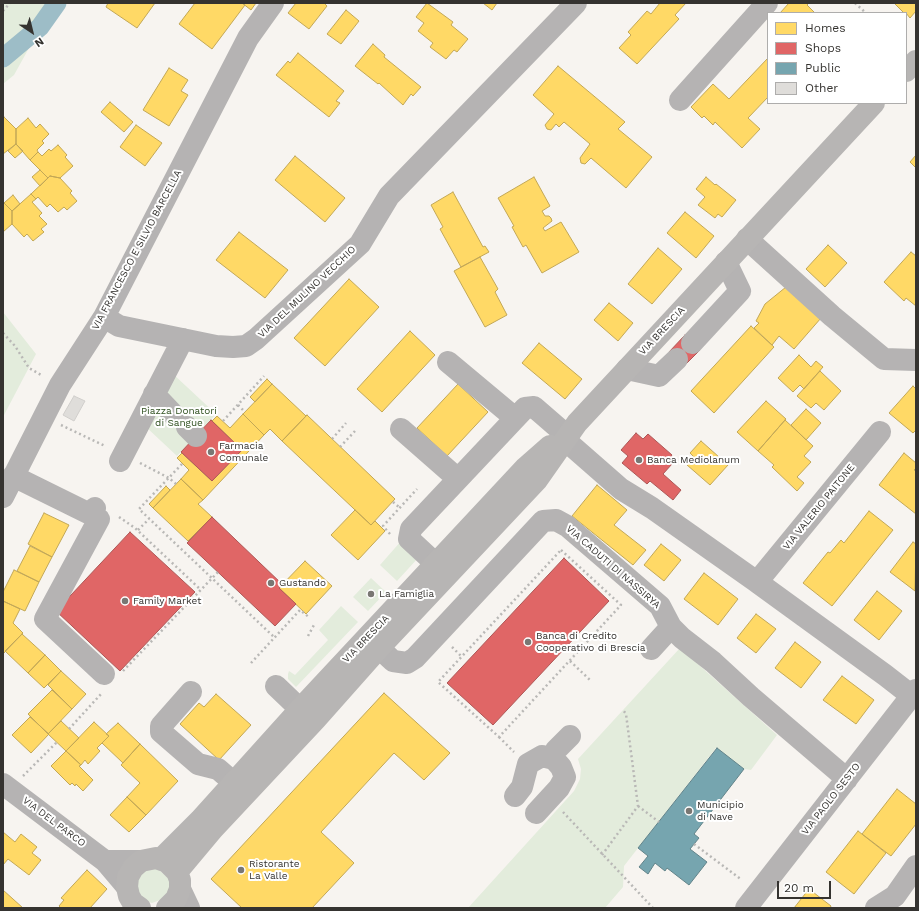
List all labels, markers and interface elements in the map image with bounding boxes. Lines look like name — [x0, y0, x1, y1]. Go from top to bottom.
north arrow — [12, 12, 52, 52]
legend — [767, 12, 907, 104]
text: Homes — [805, 21, 846, 35]
text: N — [32, 35, 46, 50]
text: Shops — [805, 41, 841, 55]
text: Public — [805, 61, 841, 75]
text: Other — [805, 81, 838, 95]
street label: VIA FRANCESCO E SILVIO BARCELLA — [90, 168, 184, 332]
street label: VIA DEL MULINO VECCHIO — [256, 243, 358, 341]
street label: VIA BRESCIA — [637, 304, 687, 358]
park label: Piazza Donatori di Sangue — [141, 405, 217, 428]
place label: Farmacia Comunale — [219, 440, 268, 464]
marker: Farmacia Comunale — [206, 447, 216, 457]
place label: Banca Mediolanum — [647, 454, 740, 466]
marker: Banca Mediolanum — [634, 455, 644, 465]
street label: VIA VALERIO PAITONE — [781, 462, 857, 552]
street label: VIA CADUTI DI NASSIRYA — [563, 523, 663, 611]
place label: Gustando — [279, 577, 326, 589]
marker: Gustando — [266, 578, 276, 588]
place label: La Famiglia — [379, 588, 434, 600]
marker: La Famiglia — [366, 589, 376, 599]
place label: Family Market — [133, 595, 201, 607]
marker: Family Market — [120, 596, 130, 606]
street label: VIA BRESCIA — [340, 613, 392, 665]
place label: Banca di Credito Cooperativo di Brescia — [536, 630, 646, 654]
marker: Banca di Credito Cooperativo di Brescia — [523, 637, 533, 647]
street label: VIA PAOLO SESTO — [799, 761, 863, 837]
street label: VIA DEL PARCO — [20, 794, 88, 850]
place label: Municipio di Nave — [697, 799, 744, 822]
marker: Municipio di Nave — [684, 806, 694, 816]
place label: Ristorante La Valle — [249, 858, 299, 882]
marker: Ristorante La Valle — [236, 865, 246, 875]
scale bar — [779, 873, 833, 899]
text: 20 m — [784, 881, 814, 895]

